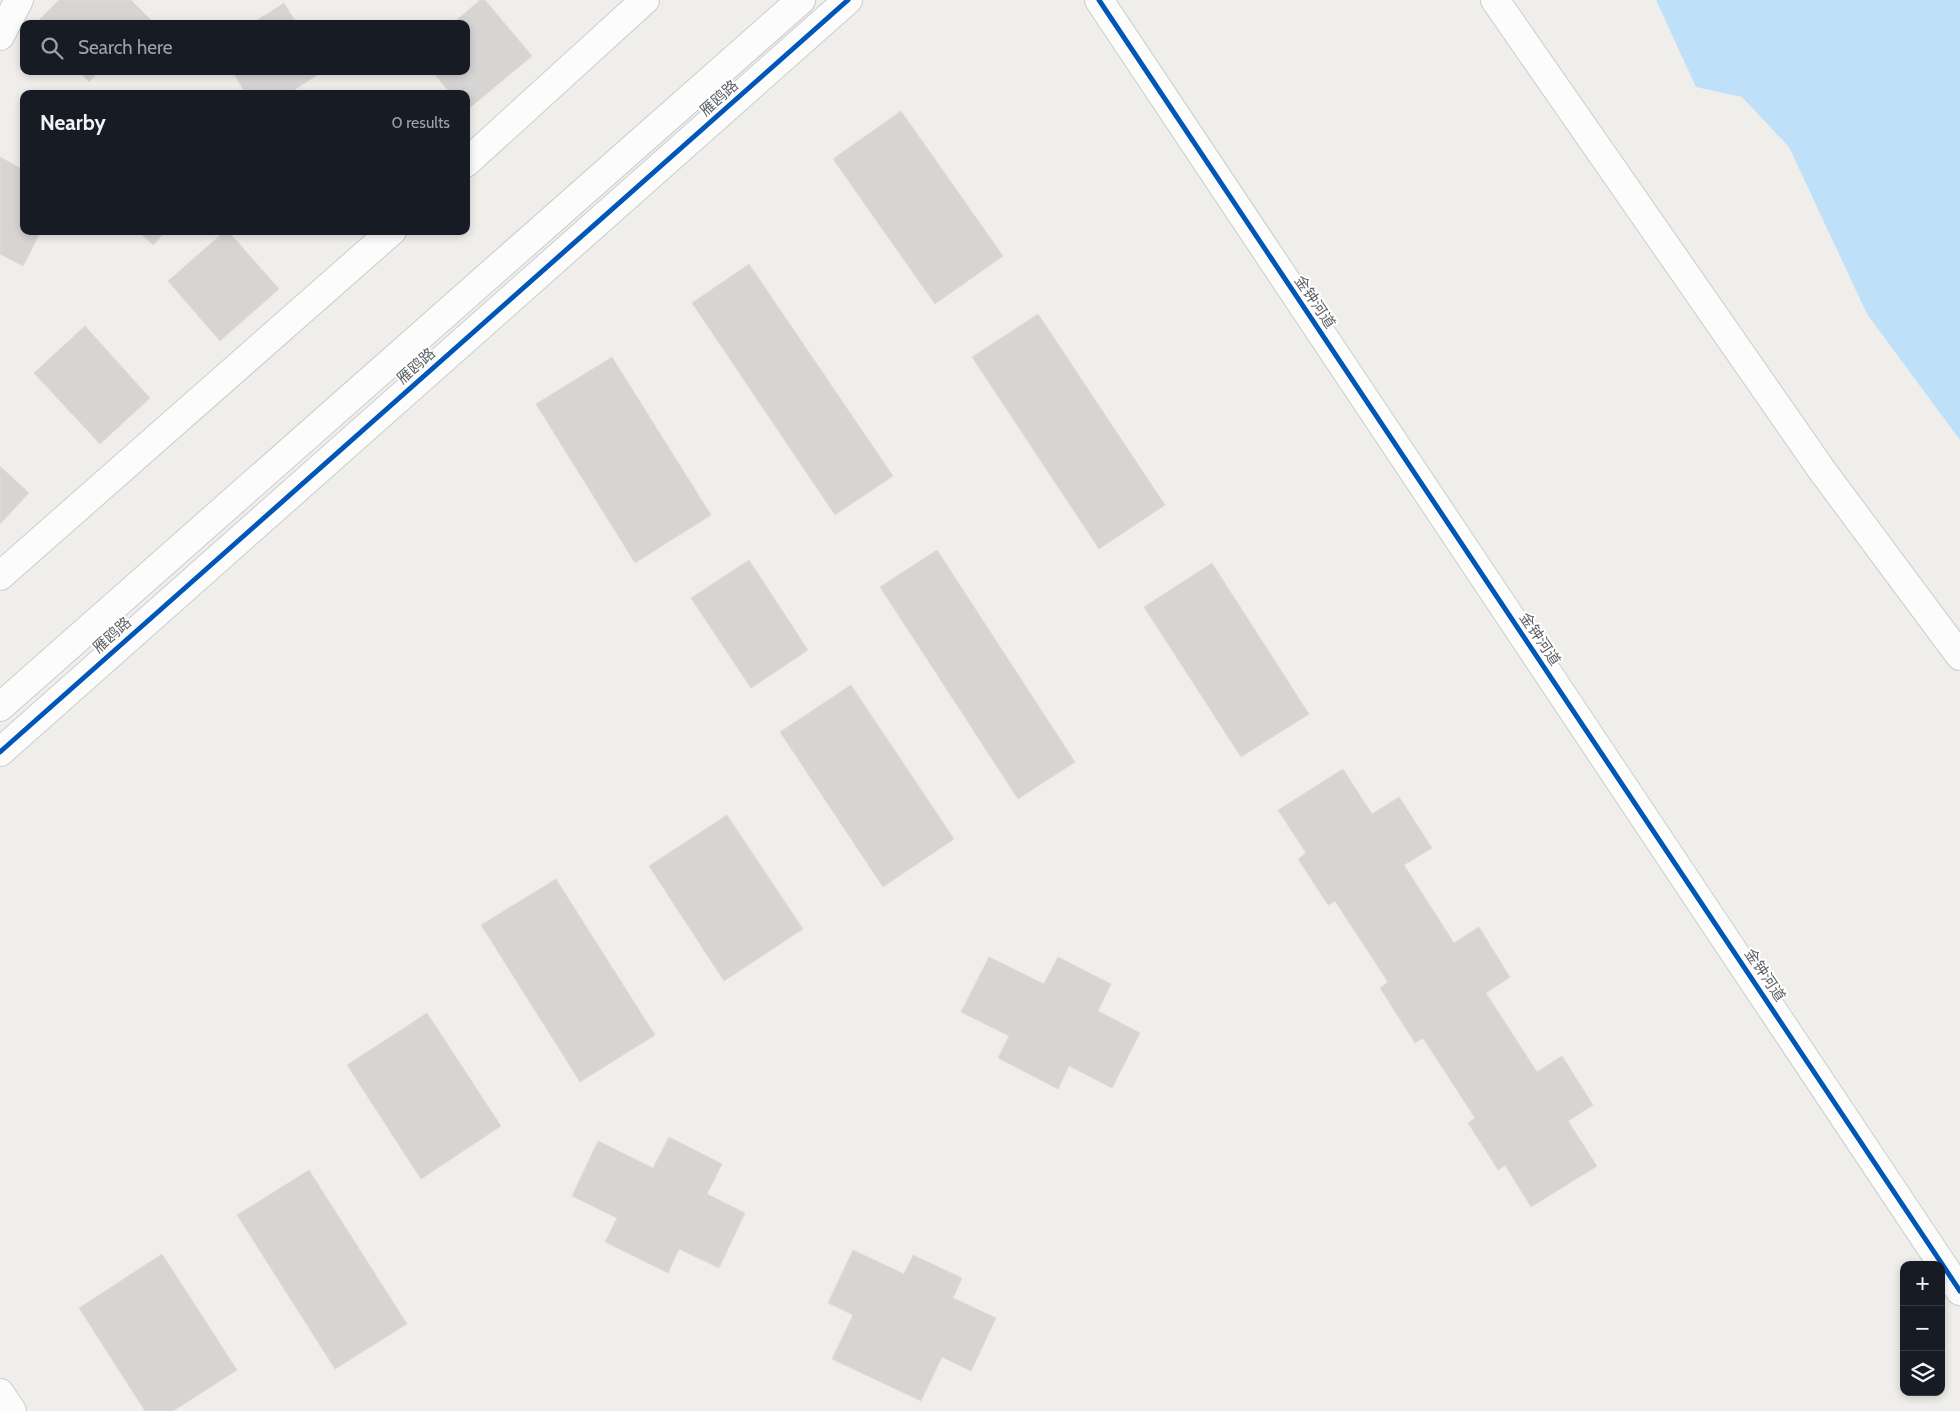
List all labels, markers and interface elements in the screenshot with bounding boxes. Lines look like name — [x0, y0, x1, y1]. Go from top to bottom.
search box — [20, 20, 470, 75]
icon: search — [38, 34, 66, 62]
text: Search here — [78, 36, 172, 59]
street label: 雁鸥路 — [696, 76, 742, 120]
text: Nearby — [40, 110, 106, 135]
text: 0 results — [391, 113, 450, 132]
street label: 金钟河道 — [1291, 272, 1339, 332]
street label: 雁鸥路 — [393, 344, 439, 388]
street label: 金钟河道 — [1516, 609, 1564, 669]
street label: 雁鸥路 — [89, 613, 135, 657]
street label: 金钟河道 — [1741, 945, 1789, 1005]
map controls — [1900, 1261, 1945, 1396]
button: + — [1900, 1261, 1945, 1306]
button: − — [1900, 1306, 1945, 1351]
button: layers — [1900, 1351, 1945, 1396]

